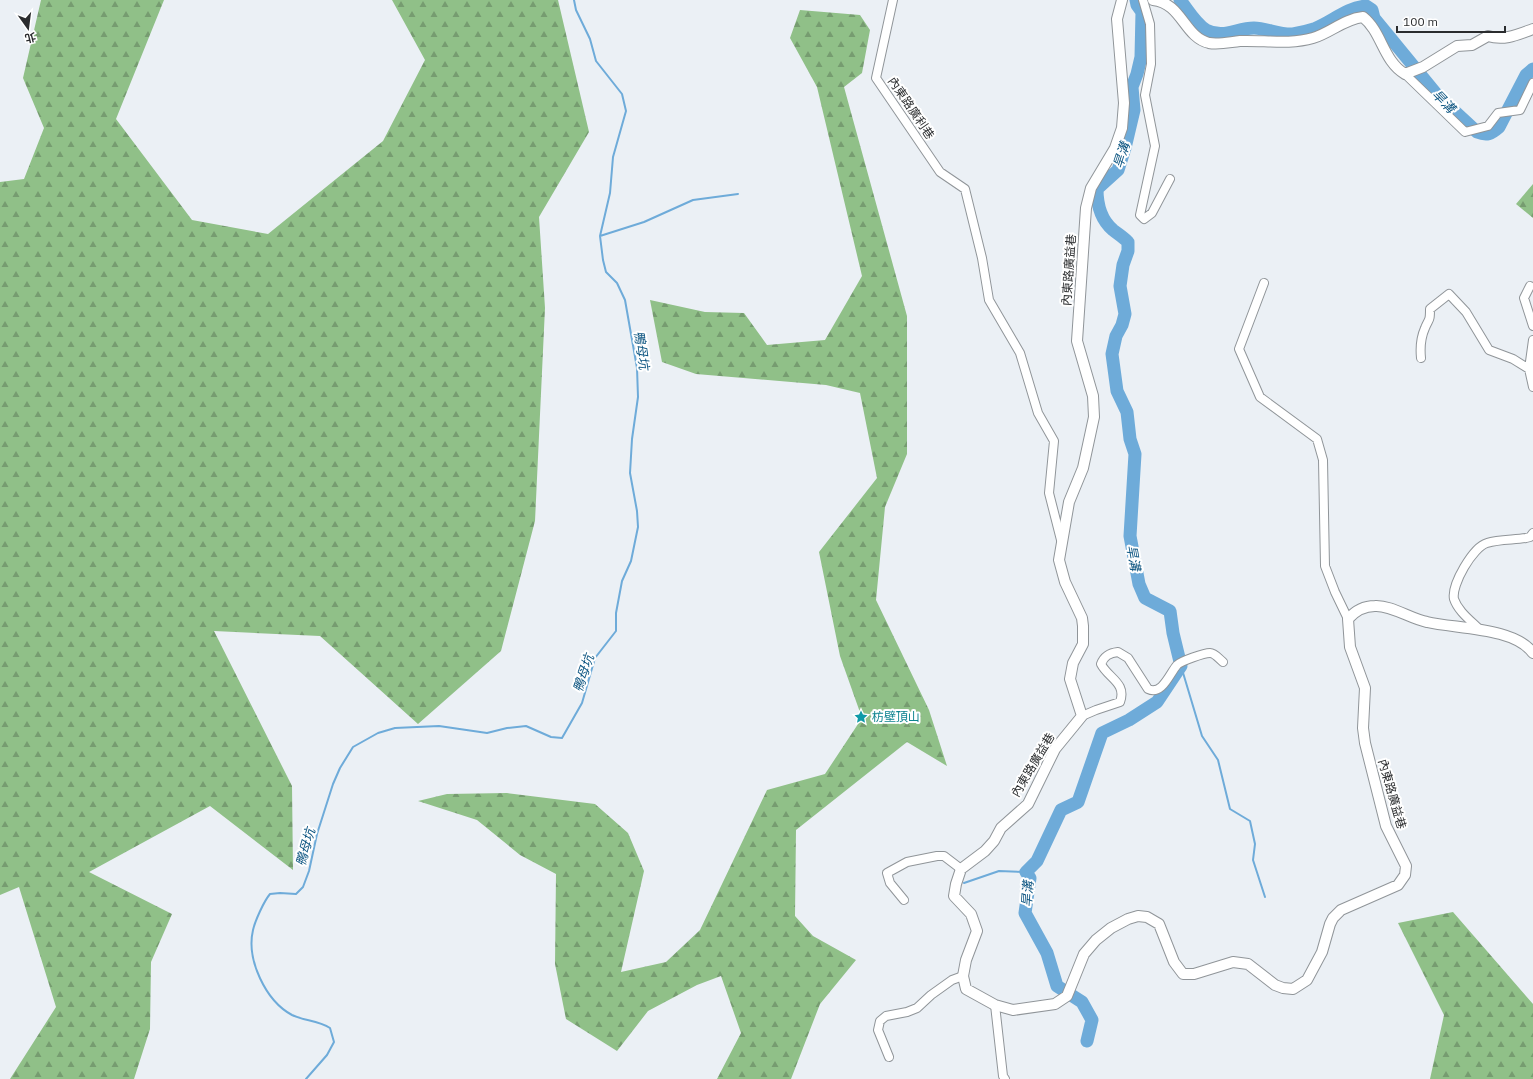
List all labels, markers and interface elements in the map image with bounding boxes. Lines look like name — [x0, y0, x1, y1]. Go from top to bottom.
north arrow — [8, 8, 48, 48]
scale bar — [1397, 8, 1505, 34]
text: 100 m — [1403, 14, 1438, 29]
text: 北 — [23, 30, 37, 46]
street label: 內東路廣利巷 — [885, 74, 938, 142]
water label: 旱溝 — [1428, 86, 1460, 118]
water label: 旱溝 — [1109, 138, 1134, 170]
street label: 內東路廣益巷 — [1059, 234, 1078, 306]
water label: 鴨母坑 — [630, 330, 653, 373]
water label: 旱溝 — [1123, 544, 1144, 574]
water label: 鴨母坑 — [569, 650, 599, 694]
place icon: 枋壁頂山 — [853, 709, 869, 725]
place label: 枋壁頂山 — [872, 709, 920, 724]
street label: 內東路廣益巷 — [1008, 730, 1058, 799]
street label: 內東路廣益巷 — [1375, 757, 1410, 831]
water label: 鴨母坑 — [292, 824, 320, 868]
water label: 旱溝 — [1018, 878, 1037, 908]

